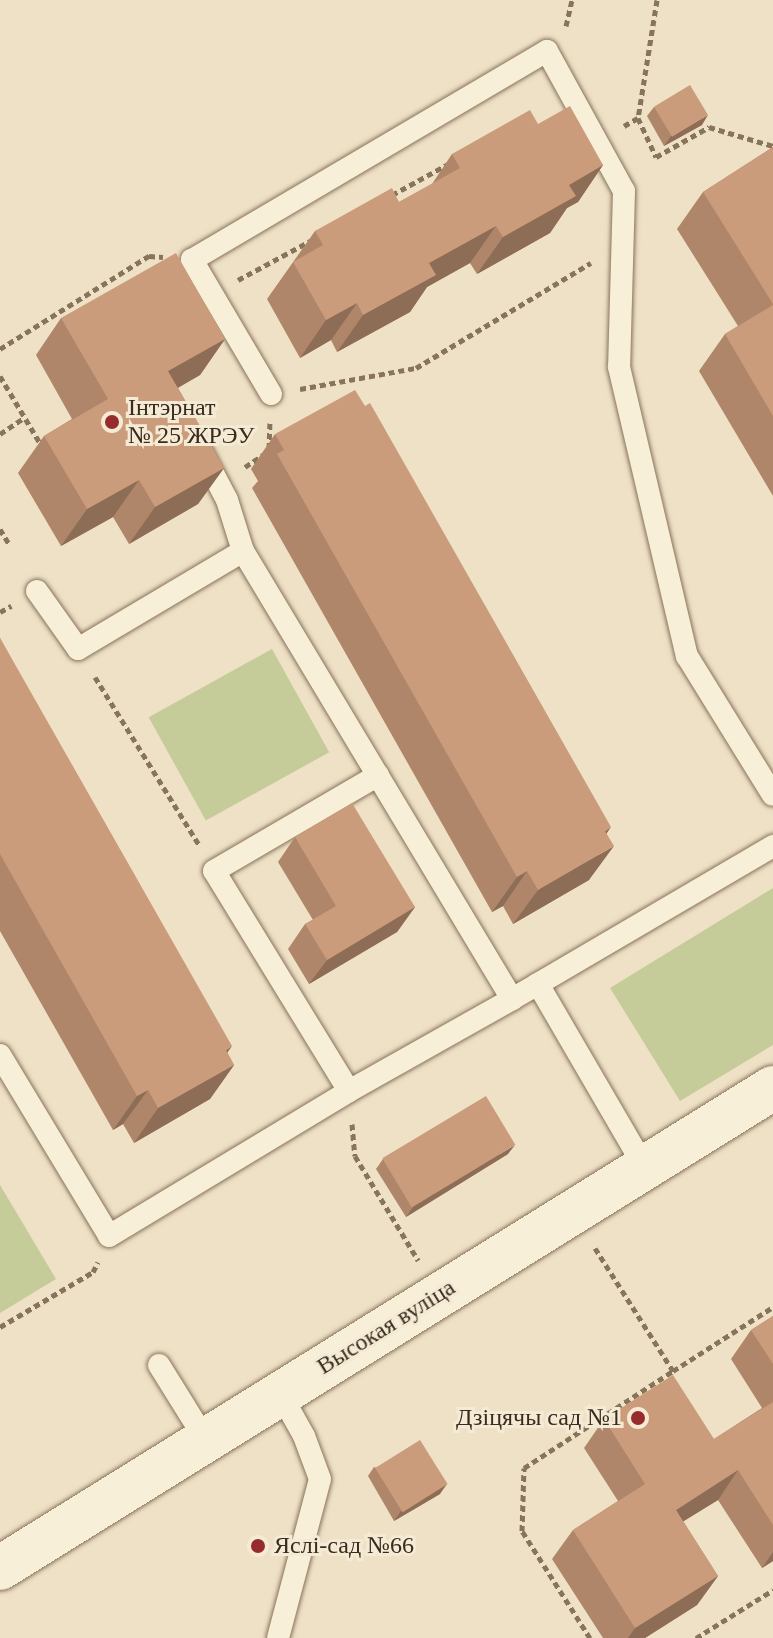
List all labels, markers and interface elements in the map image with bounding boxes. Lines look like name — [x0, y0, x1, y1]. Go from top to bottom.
place label: Інтэрнат № 25 ЖРЭУ — [128, 394, 255, 450]
marker: Інтэрнат № 25 ЖРЭУ — [103, 413, 121, 431]
street label: Высокая вуліца — [312, 1273, 460, 1381]
place label: Дзіцячы сад №1 — [456, 1404, 622, 1432]
marker: Дзіцячы сад №1 — [629, 1409, 647, 1427]
place label: Яслі-сад №66 — [274, 1532, 414, 1560]
marker: Яслі-сад №66 — [249, 1537, 267, 1555]

